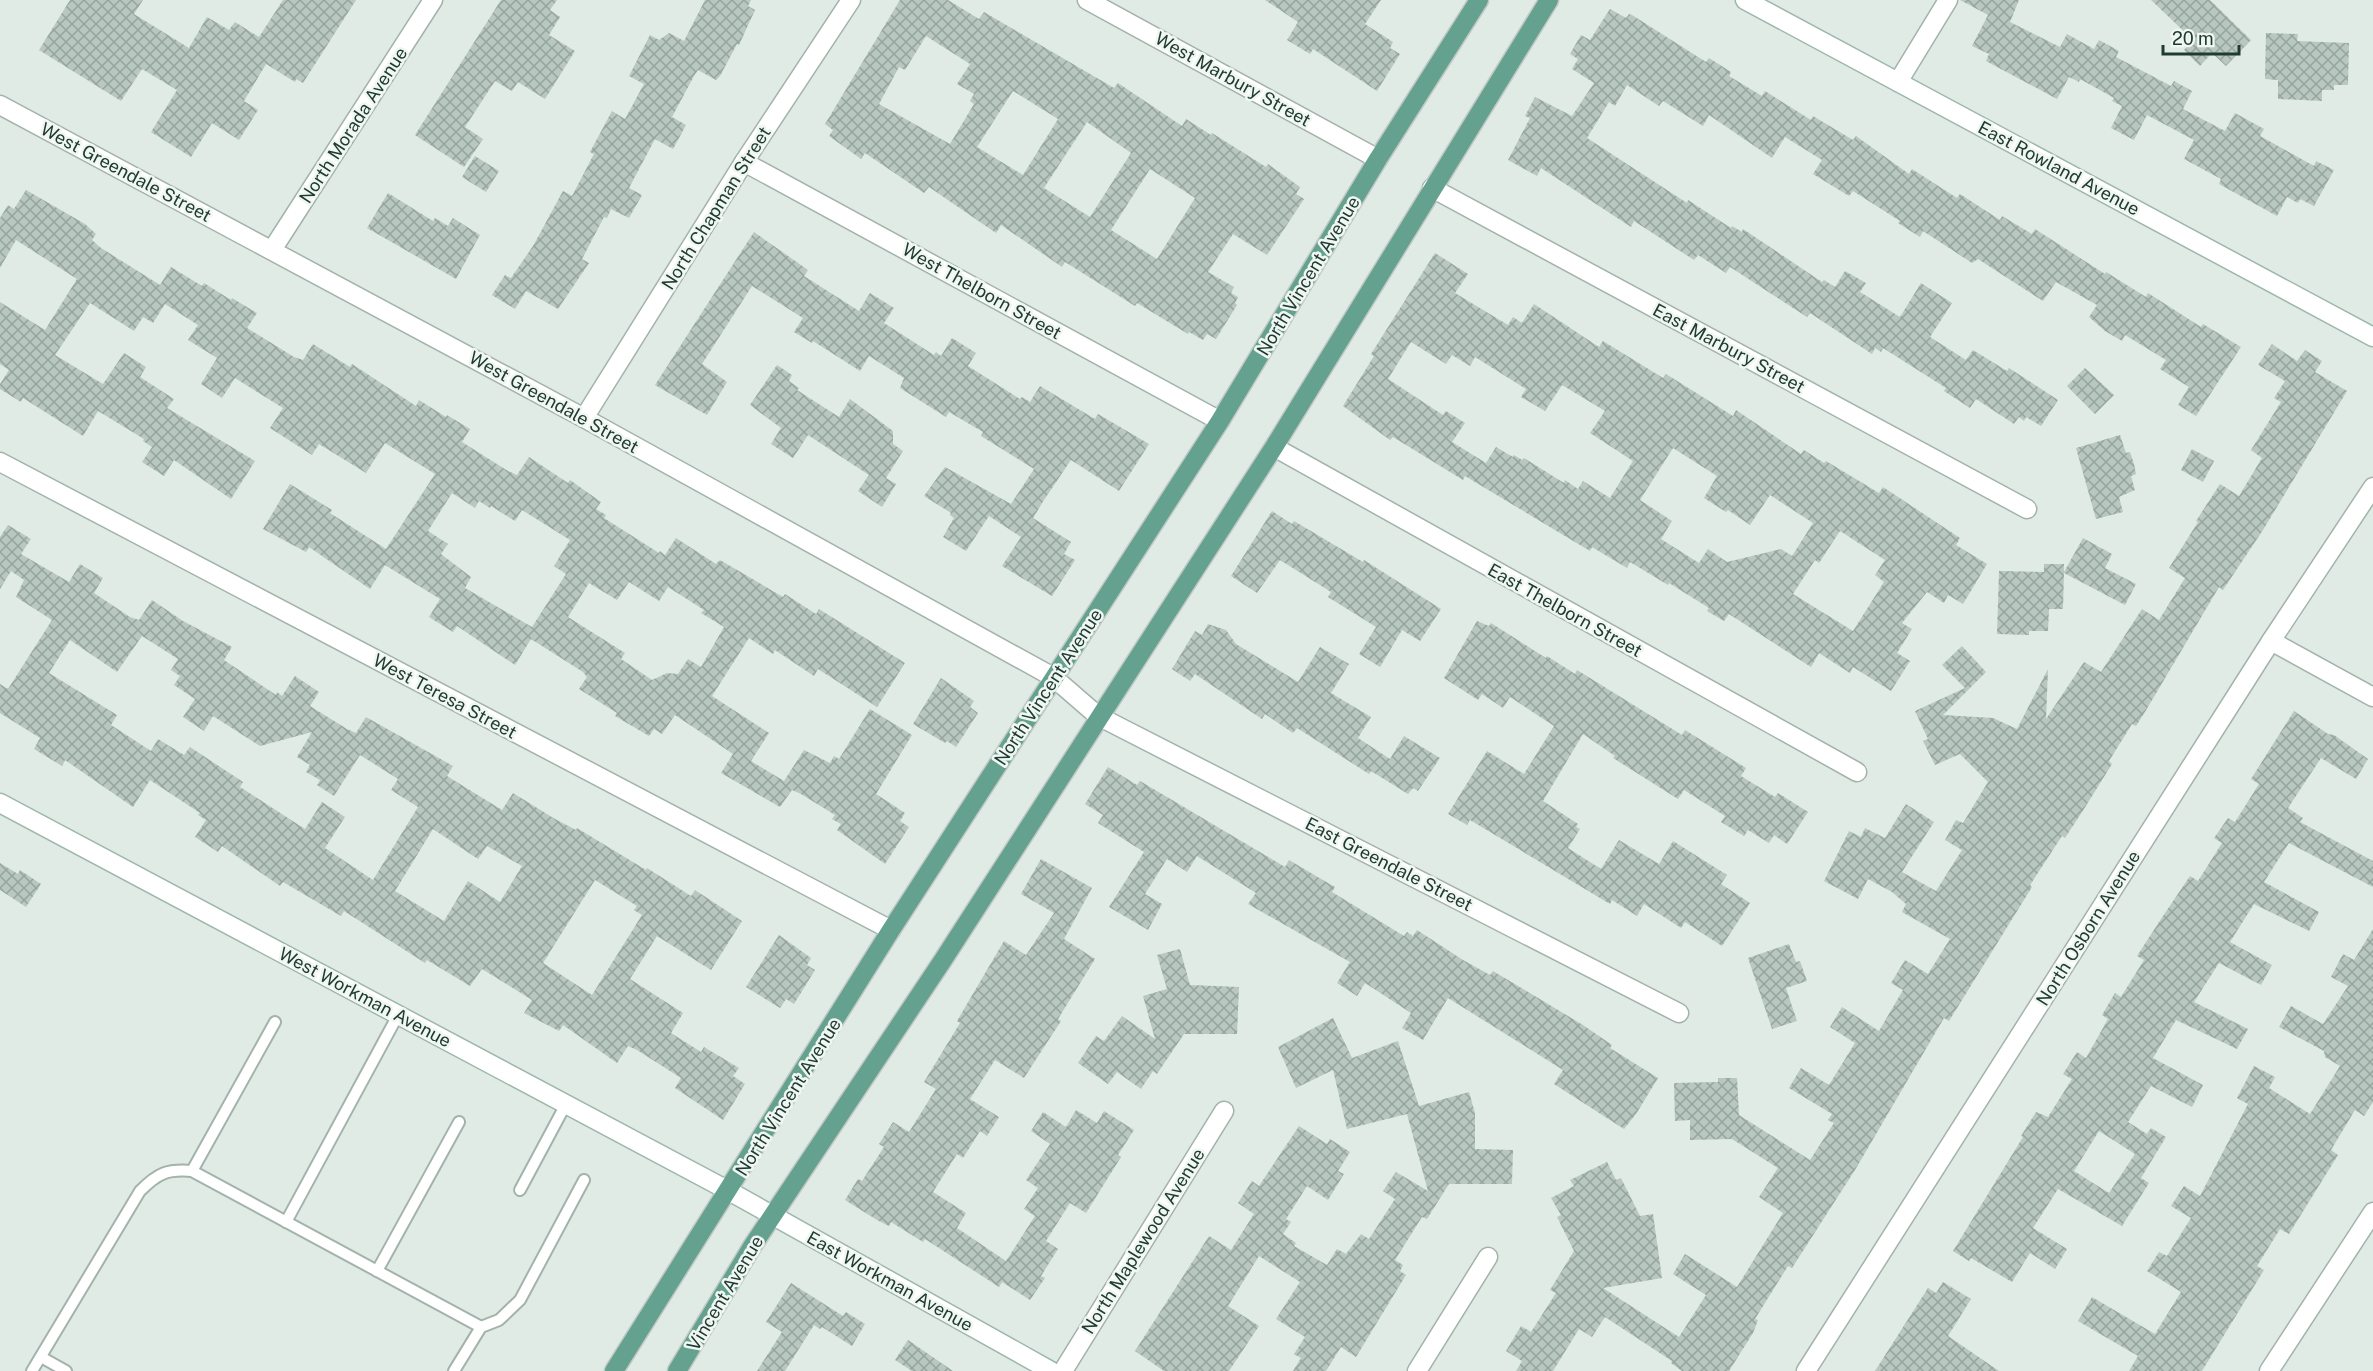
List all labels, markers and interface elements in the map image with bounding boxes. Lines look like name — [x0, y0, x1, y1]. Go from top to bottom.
scale bar — [2163, 18, 2240, 56]
street label: West Marbury Street — [1152, 27, 1314, 131]
text: 20 m — [2172, 28, 2214, 49]
street label: North Morada Avenue — [295, 43, 411, 207]
street label: East Rowland Avenue — [1975, 117, 2143, 219]
street label: West Greendale Street — [37, 118, 215, 226]
street label: North Chapman Street — [657, 123, 775, 293]
street label: North Vincent Avenue — [1252, 193, 1364, 359]
street label: West Thelborn Street — [899, 239, 1065, 343]
street label: East Marbury Street — [1649, 299, 1809, 397]
street label: West Greendale Street — [466, 347, 642, 457]
street label: East Thelborn Street — [1484, 559, 1646, 661]
street label: North Vincent Avenue — [990, 605, 1106, 769]
street label: West Teresa Street — [370, 649, 520, 743]
street label: East Greendale Street — [1302, 813, 1476, 915]
street label: North Osborn Avenue — [2032, 847, 2144, 1009]
street label: West Workman Avenue — [275, 943, 455, 1051]
street label: North Vincent Avenue — [731, 1014, 845, 1180]
street label: North Maplewood Avenue — [1077, 1144, 1209, 1338]
street label: East Workman Avenue — [803, 1227, 977, 1335]
street label: Vincent Avenue — [682, 1232, 768, 1354]

